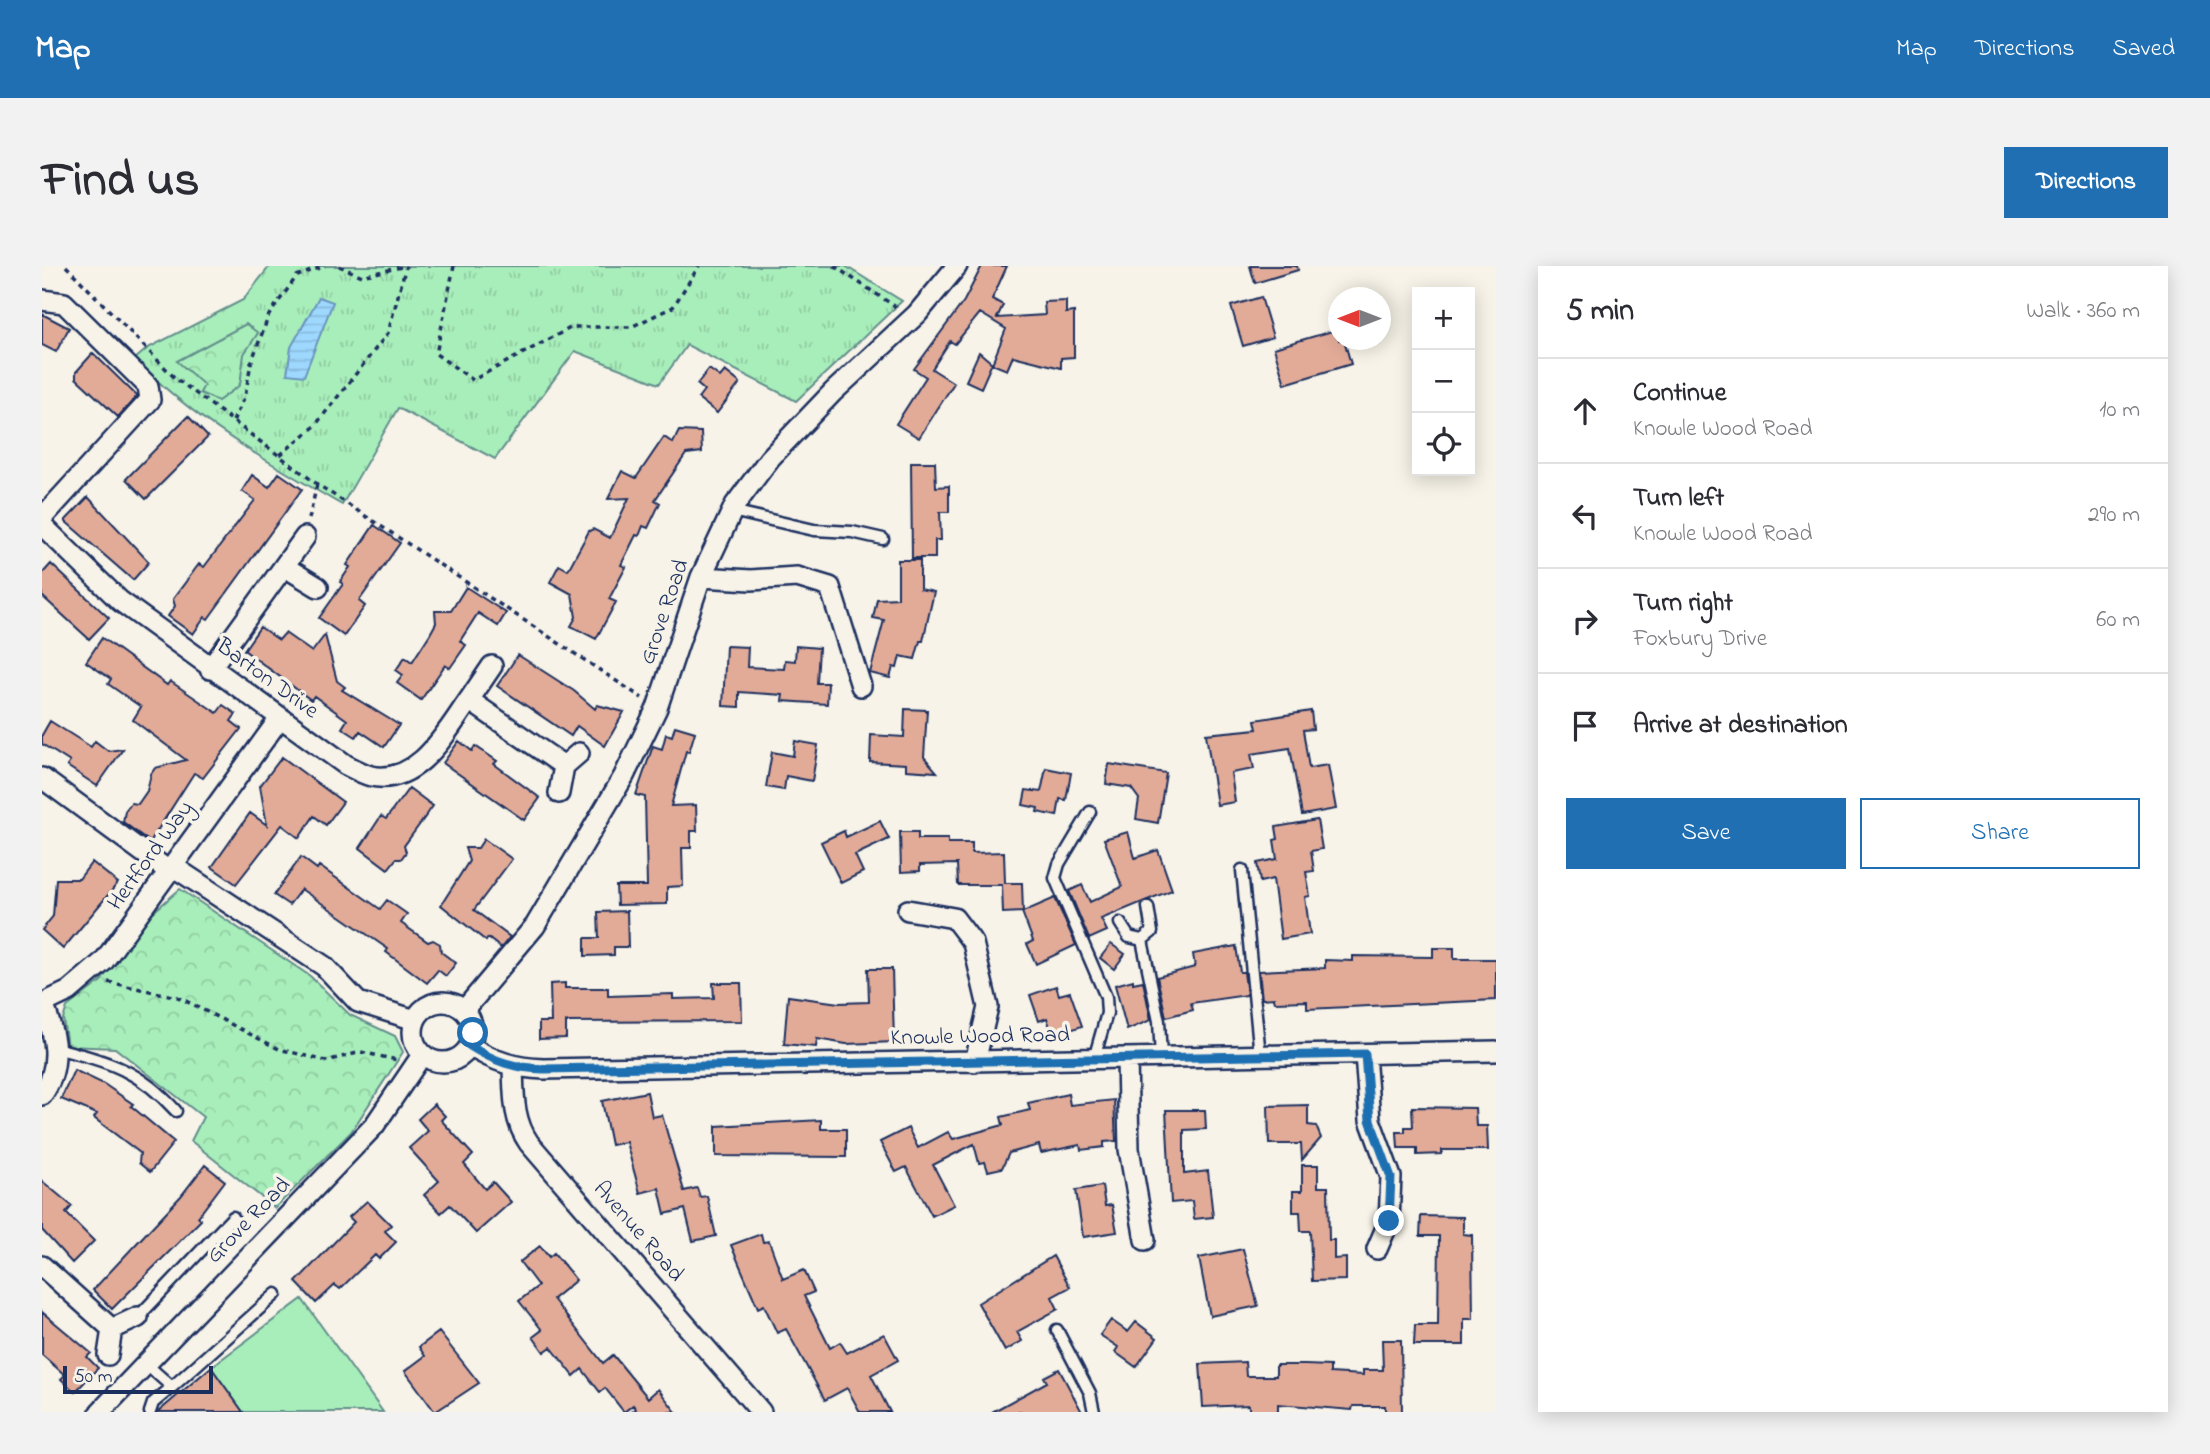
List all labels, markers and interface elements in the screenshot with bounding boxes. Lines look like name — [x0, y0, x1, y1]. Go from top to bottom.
text: Map — [35, 25, 91, 73]
text: Map — [1896, 32, 1937, 67]
text: Directions — [1975, 32, 2074, 67]
text: Saved — [2112, 32, 2175, 67]
text: Find us — [42, 146, 199, 218]
button: Directions — [2004, 147, 2168, 218]
north arrow — [1328, 287, 1391, 350]
map controls — [1412, 287, 1475, 476]
button: + — [1412, 287, 1475, 350]
text: 5 min — [1566, 290, 1634, 334]
text: Walk · 360 m — [2026, 295, 2140, 328]
button: − — [1412, 350, 1475, 413]
text: Continue — [1633, 375, 1726, 413]
icon: ahead — [1566, 392, 1604, 430]
text: 10 m — [2099, 394, 2140, 427]
button: locate — [1412, 413, 1475, 476]
text: Knowle Wood Road — [1633, 413, 1812, 446]
text: Turn left — [1633, 480, 1724, 518]
icon: left — [1566, 497, 1604, 535]
text: 290 m — [2088, 499, 2140, 532]
text: Knowle Wood Road — [1633, 518, 1812, 551]
street label: Grove Road — [632, 555, 698, 669]
text: Turn right — [1633, 585, 1733, 623]
icon: right — [1566, 602, 1604, 640]
text: 60 m — [2096, 604, 2140, 637]
text: Foxbury Drive — [1633, 623, 1767, 656]
street label: Barton Drive — [208, 630, 326, 728]
icon: arrive — [1566, 707, 1604, 745]
text: Arrive at destination — [1633, 707, 1848, 745]
street label: Hertford Way — [100, 794, 204, 919]
button: Save — [1566, 798, 1846, 869]
button: Share — [1860, 798, 2140, 869]
route start — [457, 1017, 488, 1048]
street label: Knowle Wood Road — [890, 1019, 1070, 1055]
street label: Grove Road — [199, 1170, 299, 1272]
street label: Avenue Road — [585, 1174, 691, 1290]
route end — [1373, 1205, 1404, 1236]
scale bar — [63, 1363, 214, 1395]
text: 50 m — [74, 1364, 113, 1391]

